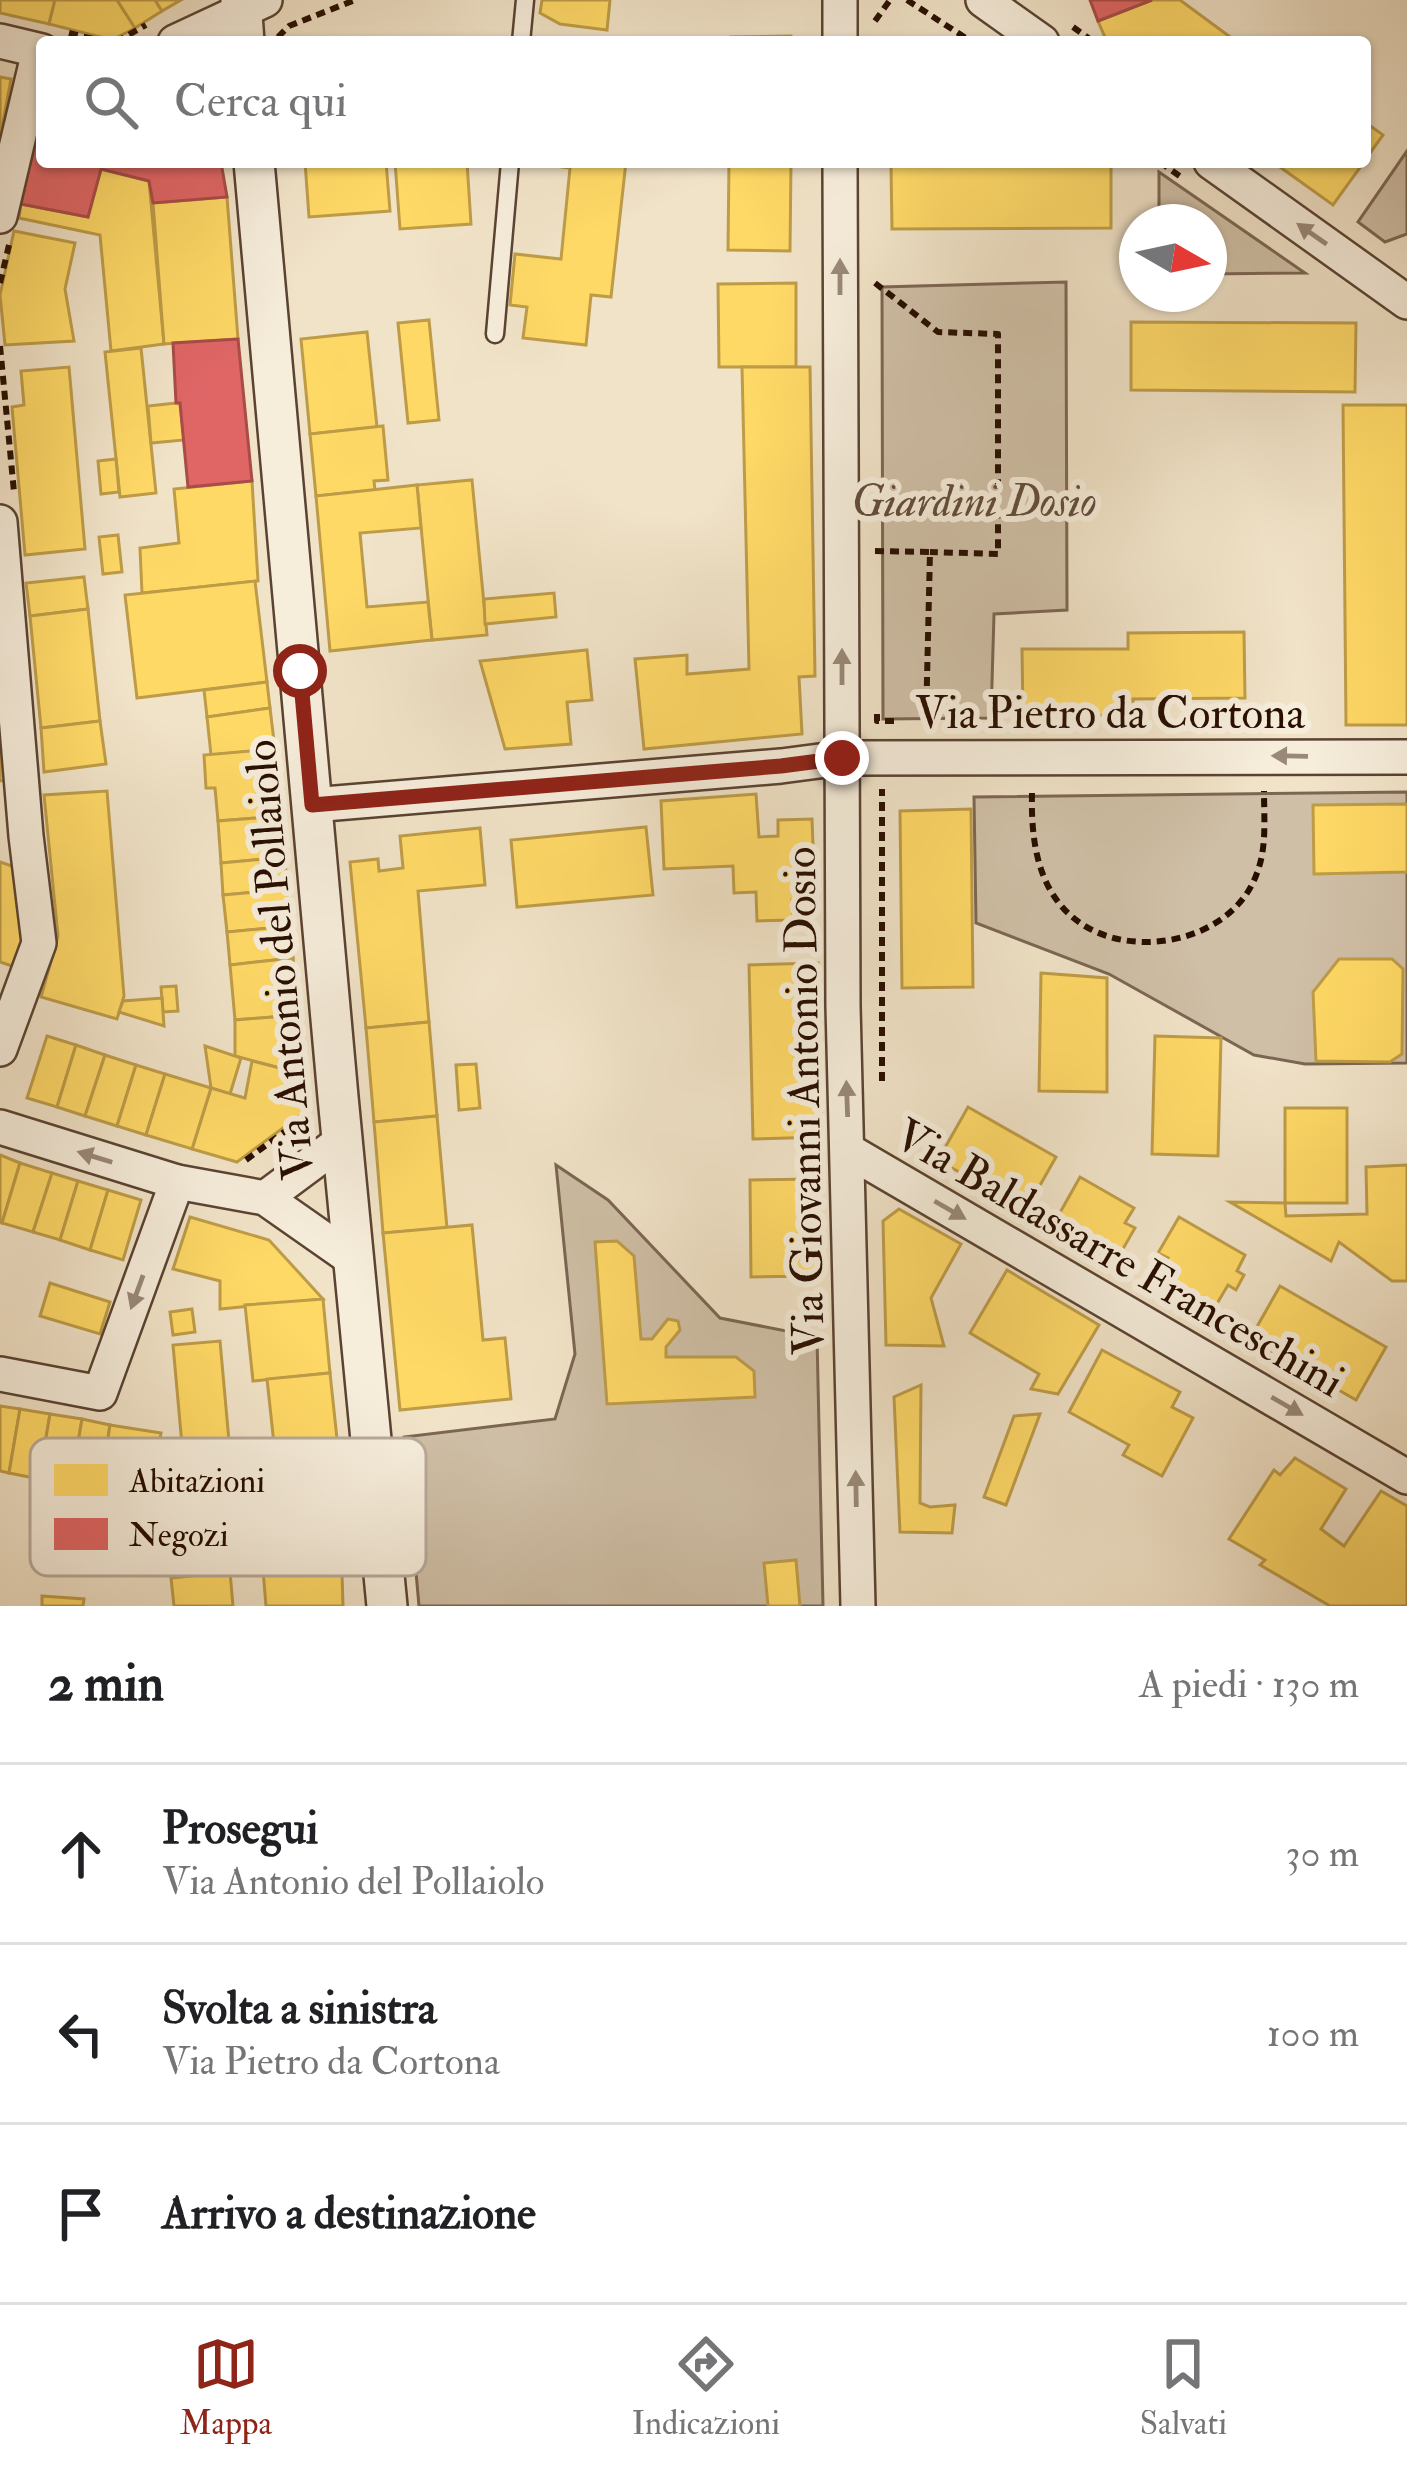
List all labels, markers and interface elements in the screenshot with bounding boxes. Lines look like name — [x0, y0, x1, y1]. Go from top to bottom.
search box — [36, 36, 1371, 168]
icon: search — [78, 69, 144, 135]
text: Cerca qui — [174, 74, 347, 130]
north arrow — [1119, 204, 1227, 312]
one-way arrow — [1296, 223, 1328, 246]
one-way arrow — [830, 257, 850, 295]
park label: Giardini Dosio — [851, 474, 1097, 530]
route start — [273, 644, 327, 698]
one-way arrow — [832, 647, 852, 685]
street label: Via Pietro da Cortona — [915, 686, 1305, 742]
route end — [815, 731, 869, 785]
street label: Via Antonio del Pollaiolo — [233, 737, 327, 1182]
one-way arrow — [1270, 746, 1308, 766]
street label: Via Giovanni Antonio Dosio — [773, 846, 837, 1356]
one-way arrow — [837, 1079, 856, 1117]
street label: Via Baldassarre Franceschini — [884, 1107, 1354, 1410]
one-way arrow — [76, 1146, 113, 1165]
one-way arrow — [933, 1198, 967, 1219]
one-way arrow — [126, 1274, 145, 1310]
one-way arrow — [1270, 1395, 1304, 1416]
legend — [30, 1438, 426, 1576]
text: Abitazioni — [128, 1461, 265, 1502]
one-way arrow — [846, 1469, 865, 1507]
text: Negozi — [129, 1515, 229, 1556]
text: 2 min — [48, 1652, 164, 1716]
text: A piedi · 130 m — [1139, 1660, 1359, 1709]
text: Prosegui — [162, 1801, 318, 1857]
icon: ahead — [48, 1821, 114, 1887]
text: 30 m — [1286, 1829, 1359, 1878]
text: Via Antonio del Pollaiolo — [162, 1857, 545, 1906]
text: Svolta a sinistra — [162, 1981, 437, 2037]
icon: left — [48, 2001, 114, 2067]
text: 100 m — [1267, 2009, 1359, 2058]
text: Via Pietro da Cortona — [162, 2037, 500, 2086]
icon: arrive — [48, 2181, 114, 2247]
text: Arrivo a destinazione — [162, 2186, 536, 2242]
tab: Mappa — [180, 2331, 272, 2444]
tab: Indicazioni — [632, 2331, 780, 2444]
tab: Salvati — [1140, 2331, 1227, 2444]

